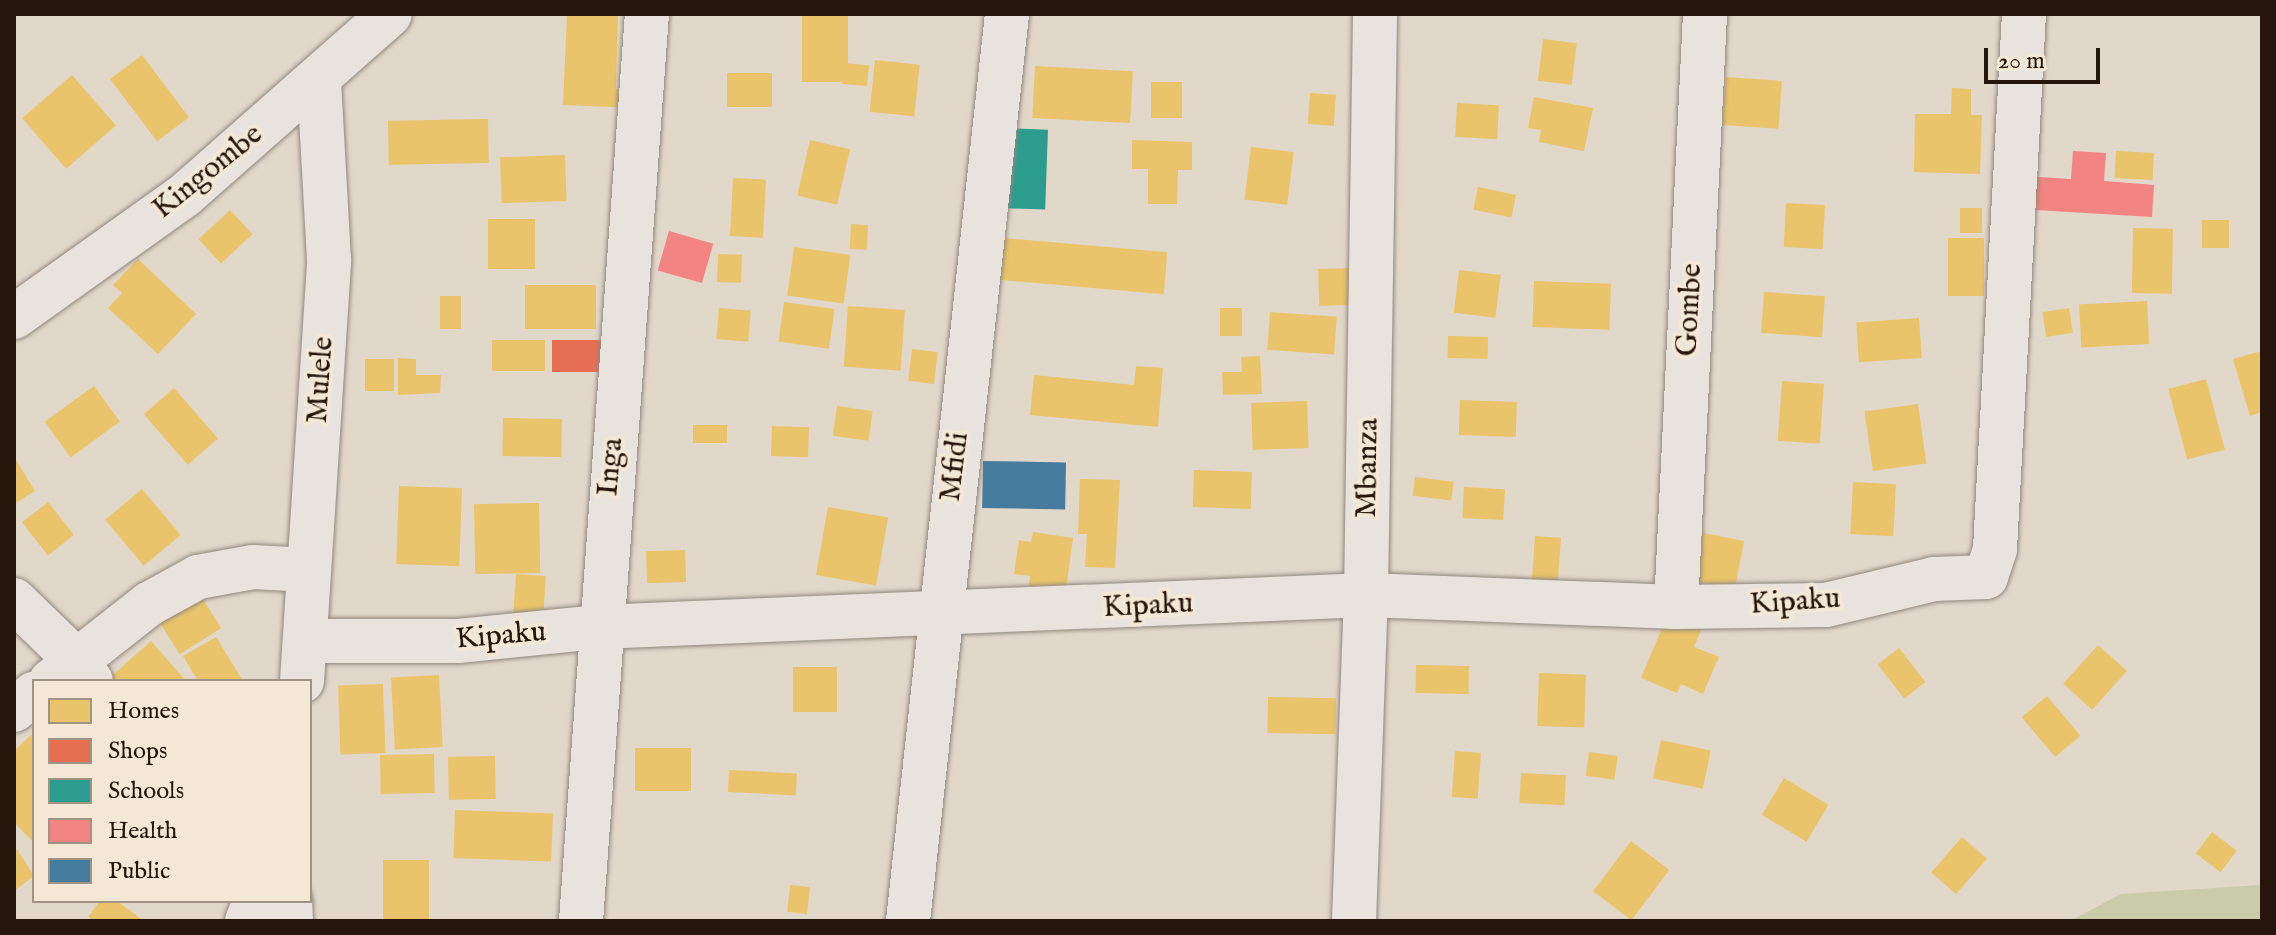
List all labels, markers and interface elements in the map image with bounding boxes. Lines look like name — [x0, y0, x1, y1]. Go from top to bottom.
scale bar — [1988, 32, 2104, 82]
text: 20 m — [1998, 46, 2045, 77]
street label: Kingombe — [146, 117, 270, 227]
street label: Gombe — [1670, 263, 1710, 357]
street label: Mulele — [300, 335, 342, 425]
street label: Mbanza — [1349, 418, 1387, 518]
street label: Mfidi — [933, 430, 977, 504]
street label: Inga — [591, 436, 631, 498]
street label: Kipaku — [1749, 581, 1841, 623]
street label: Kipaku — [1102, 586, 1194, 626]
street label: Kipaku — [454, 614, 548, 658]
legend — [32, 679, 312, 903]
text: Homes — [108, 696, 179, 727]
text: Shops — [108, 736, 167, 767]
text: Schools — [108, 776, 184, 807]
text: Health — [108, 816, 177, 847]
text: Public — [108, 856, 170, 887]

